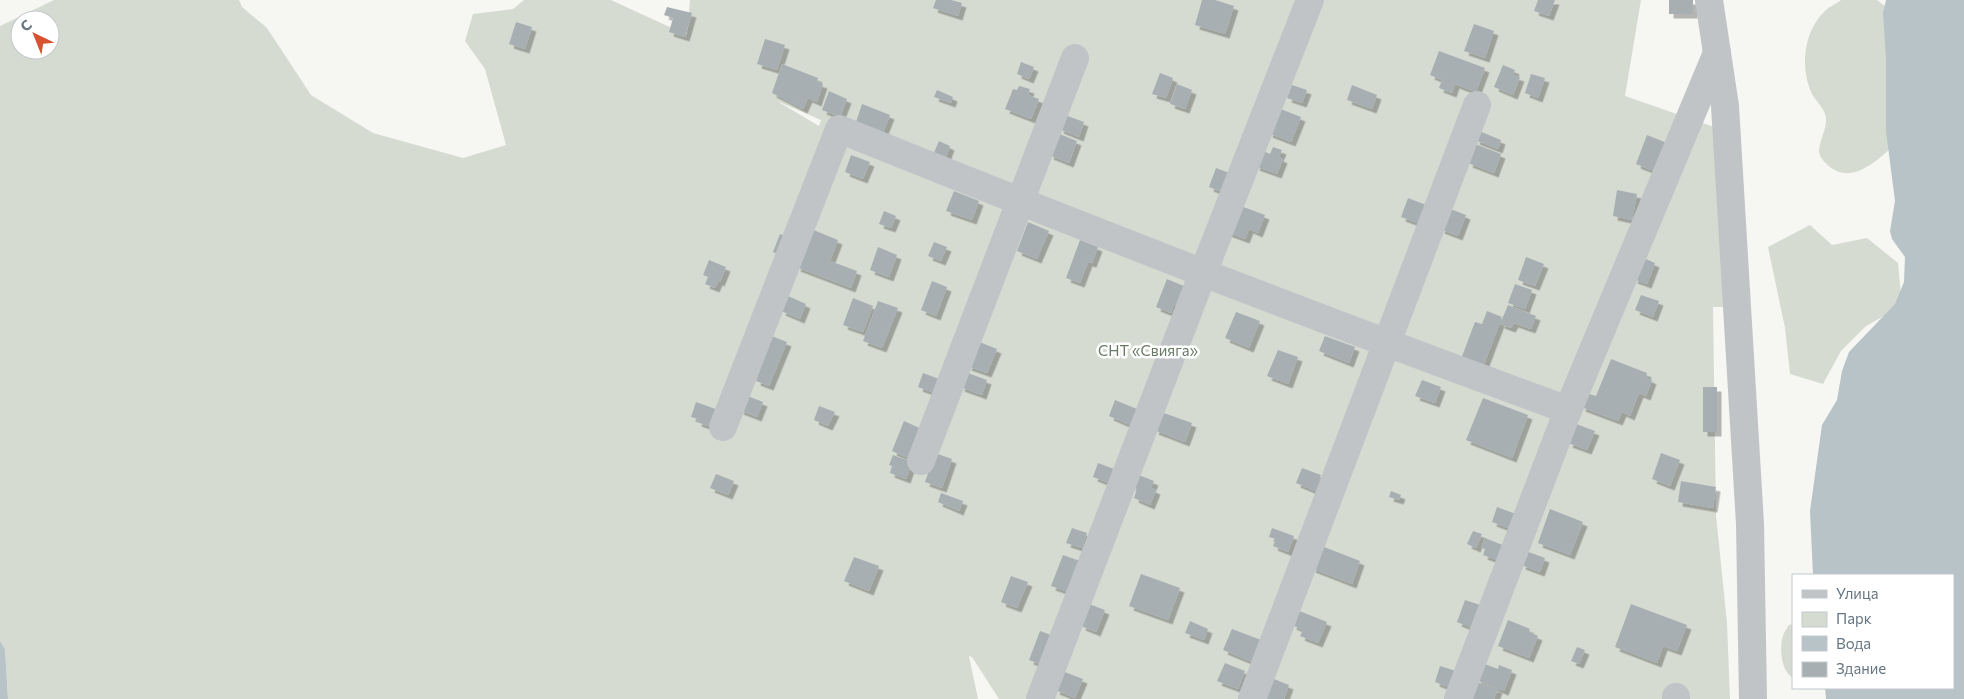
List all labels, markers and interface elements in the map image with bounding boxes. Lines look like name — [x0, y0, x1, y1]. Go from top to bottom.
north arrow — [10, 10, 60, 60]
text: С — [16, 16, 35, 35]
park label: СНТ «Свияга» — [1098, 341, 1199, 359]
legend — [1792, 574, 1954, 689]
text: Улица — [1836, 584, 1878, 602]
text: Парк — [1836, 609, 1872, 627]
text: Вода — [1836, 634, 1871, 652]
text: Здание — [1836, 659, 1886, 677]

